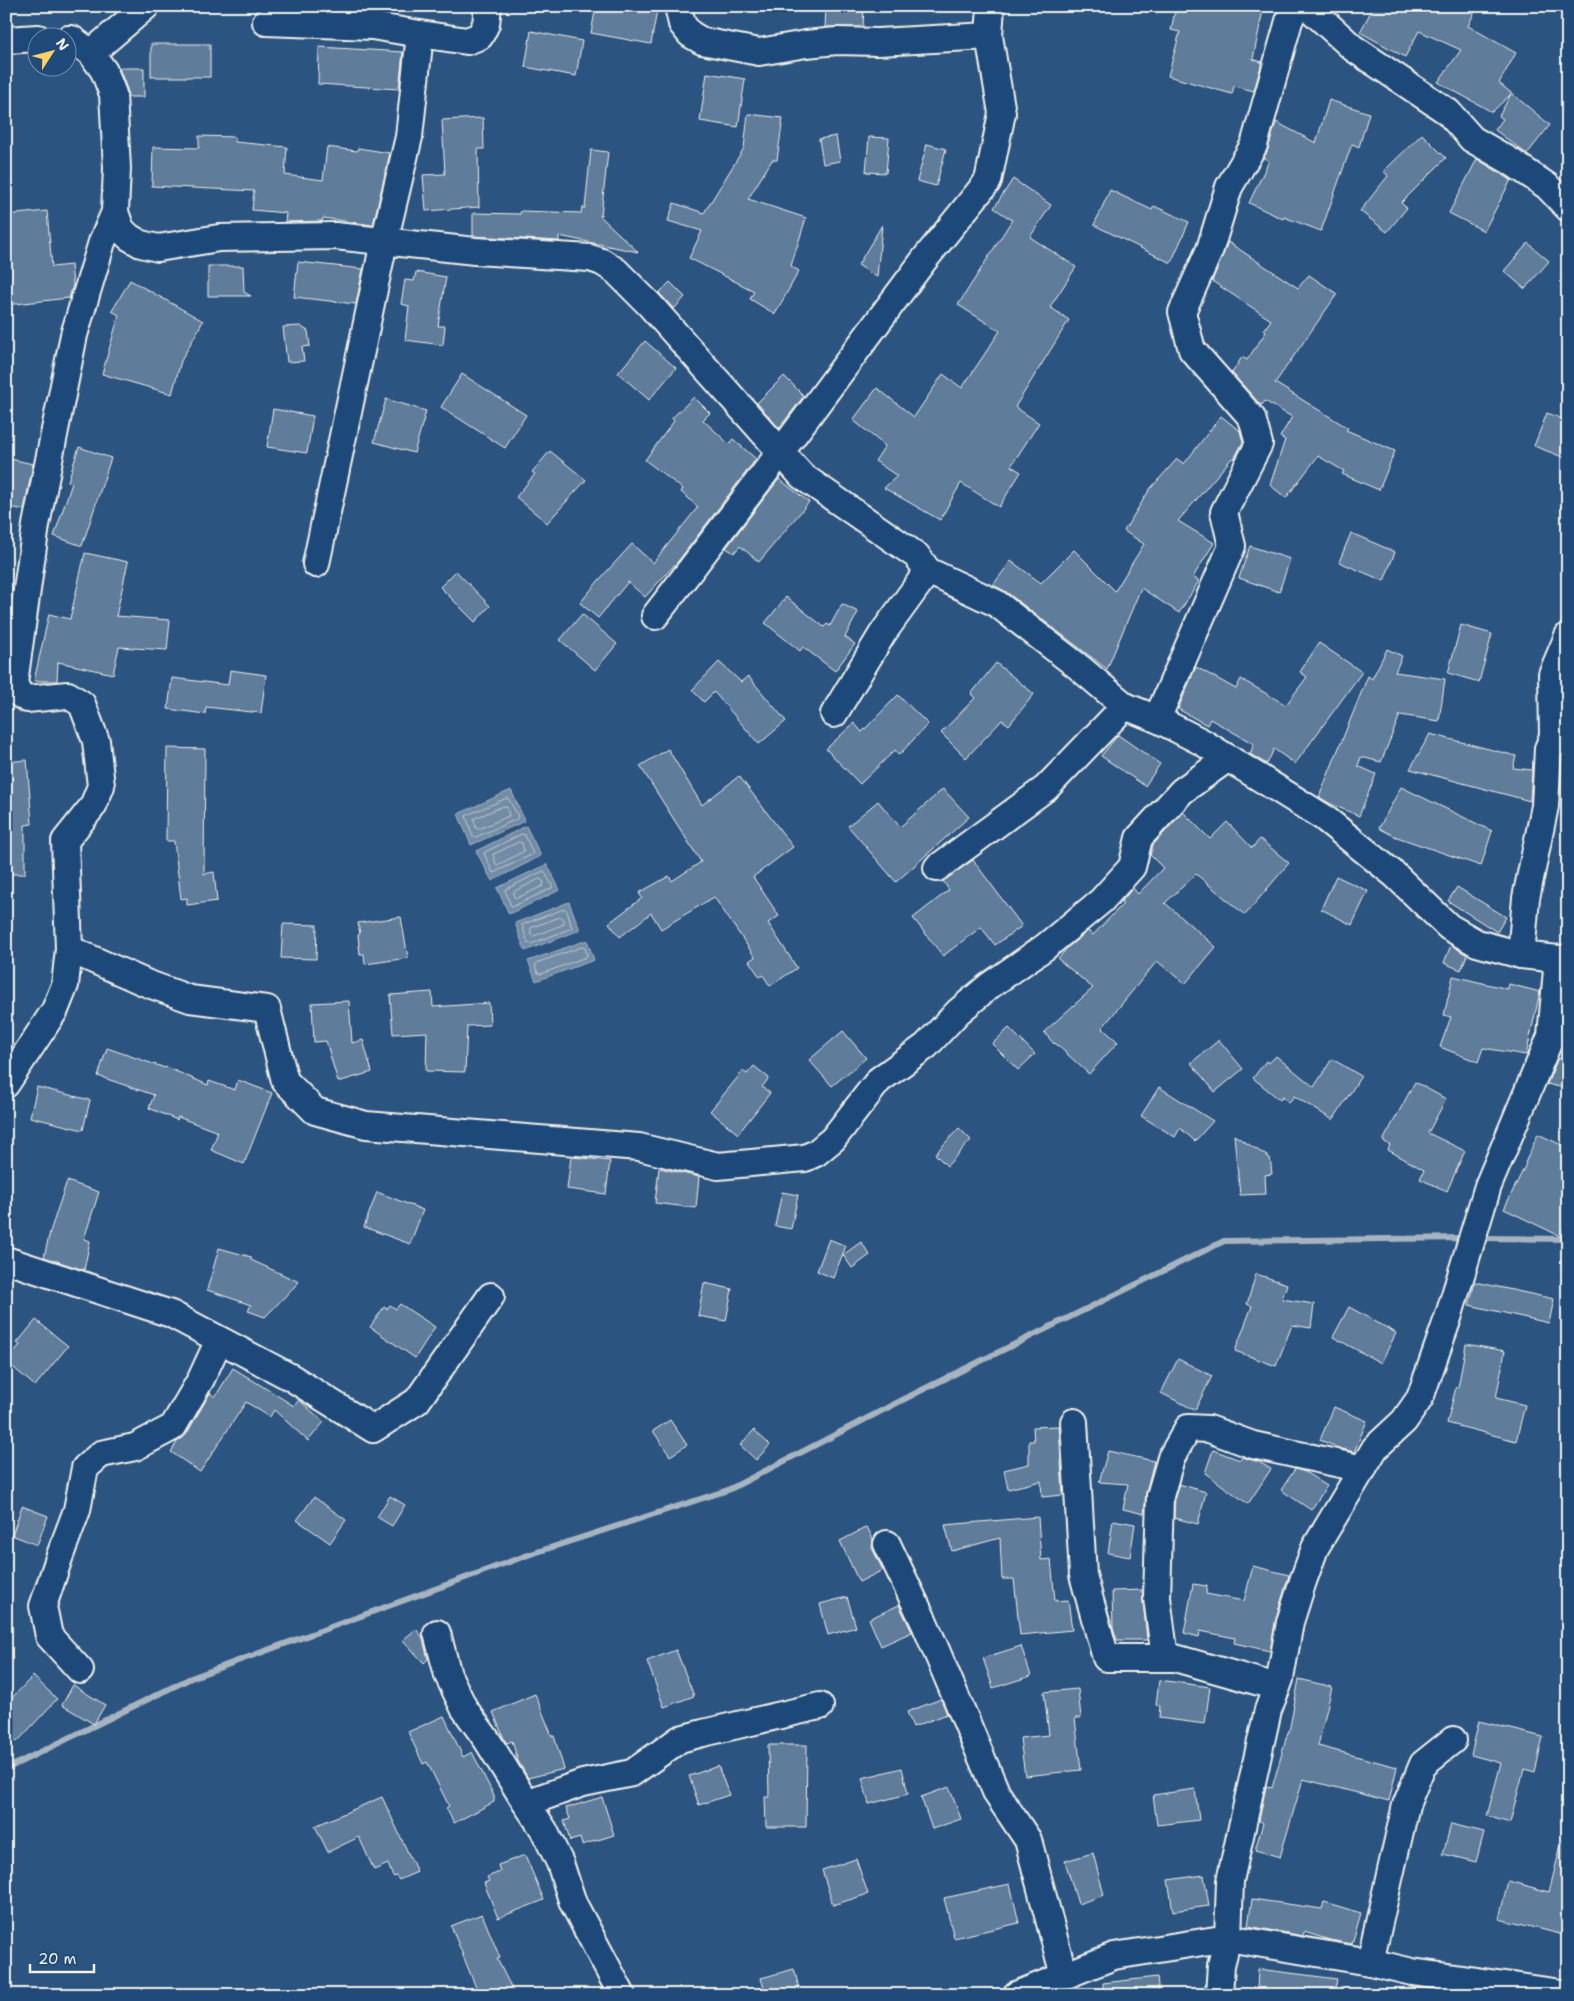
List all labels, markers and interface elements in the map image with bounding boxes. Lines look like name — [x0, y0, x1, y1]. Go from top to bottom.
north arrow — [28, 28, 78, 78]
text: N — [52, 35, 73, 54]
scale bar — [30, 1941, 94, 1973]
text: 20 m — [38, 1949, 77, 1969]

